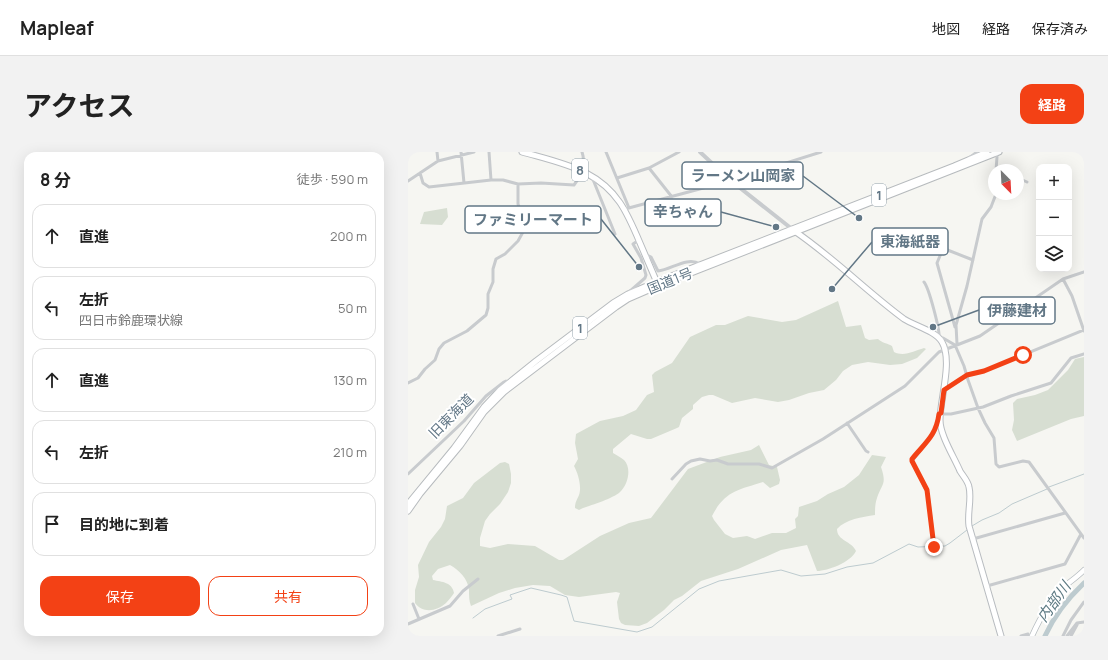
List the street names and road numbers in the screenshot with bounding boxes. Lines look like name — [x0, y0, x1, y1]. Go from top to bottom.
road number: 8 — [572, 159, 588, 181]
road number: 1 — [872, 184, 886, 206]
street label: 国道1号 — [644, 263, 695, 298]
road number: 1 — [573, 317, 587, 339]
street label: 旧東海道 — [424, 389, 477, 442]

